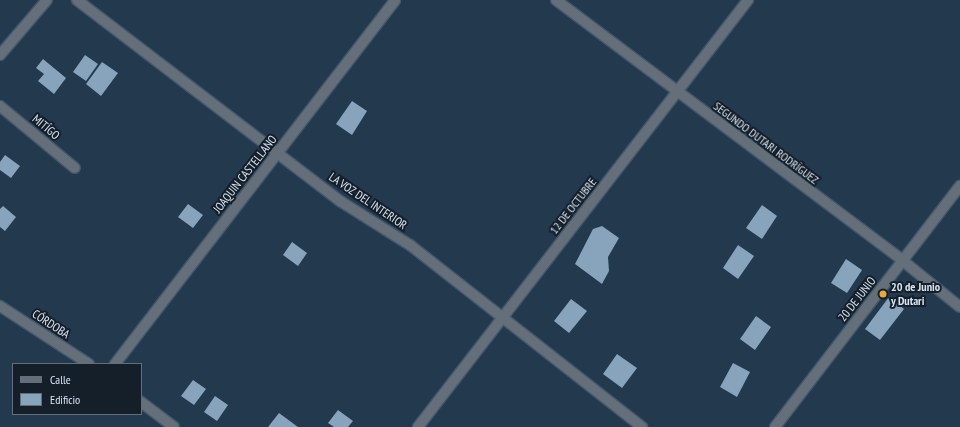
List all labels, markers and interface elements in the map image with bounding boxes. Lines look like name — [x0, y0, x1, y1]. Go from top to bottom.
street label: SEGUNDO DUTARI RODRÍGUEZ — [711, 99, 821, 187]
street label: MITÍGO — [29, 111, 63, 143]
street label: JOAQUIN CASTELLANO — [210, 132, 280, 216]
street label: LA VOZ DEL INTERIOR — [326, 169, 410, 233]
street label: 12 DE OCTUBRE — [547, 175, 599, 237]
street label: 20 DE JUNIO — [835, 274, 879, 324]
place label: 20 de Junio y Dutari — [891, 280, 940, 308]
marker: 20 de Junio y Dutari — [878, 289, 888, 299]
street label: CÓRDOBA — [30, 307, 72, 341]
legend — [12, 363, 142, 415]
text: Calle — [50, 372, 71, 387]
text: Edificio — [50, 392, 80, 407]

